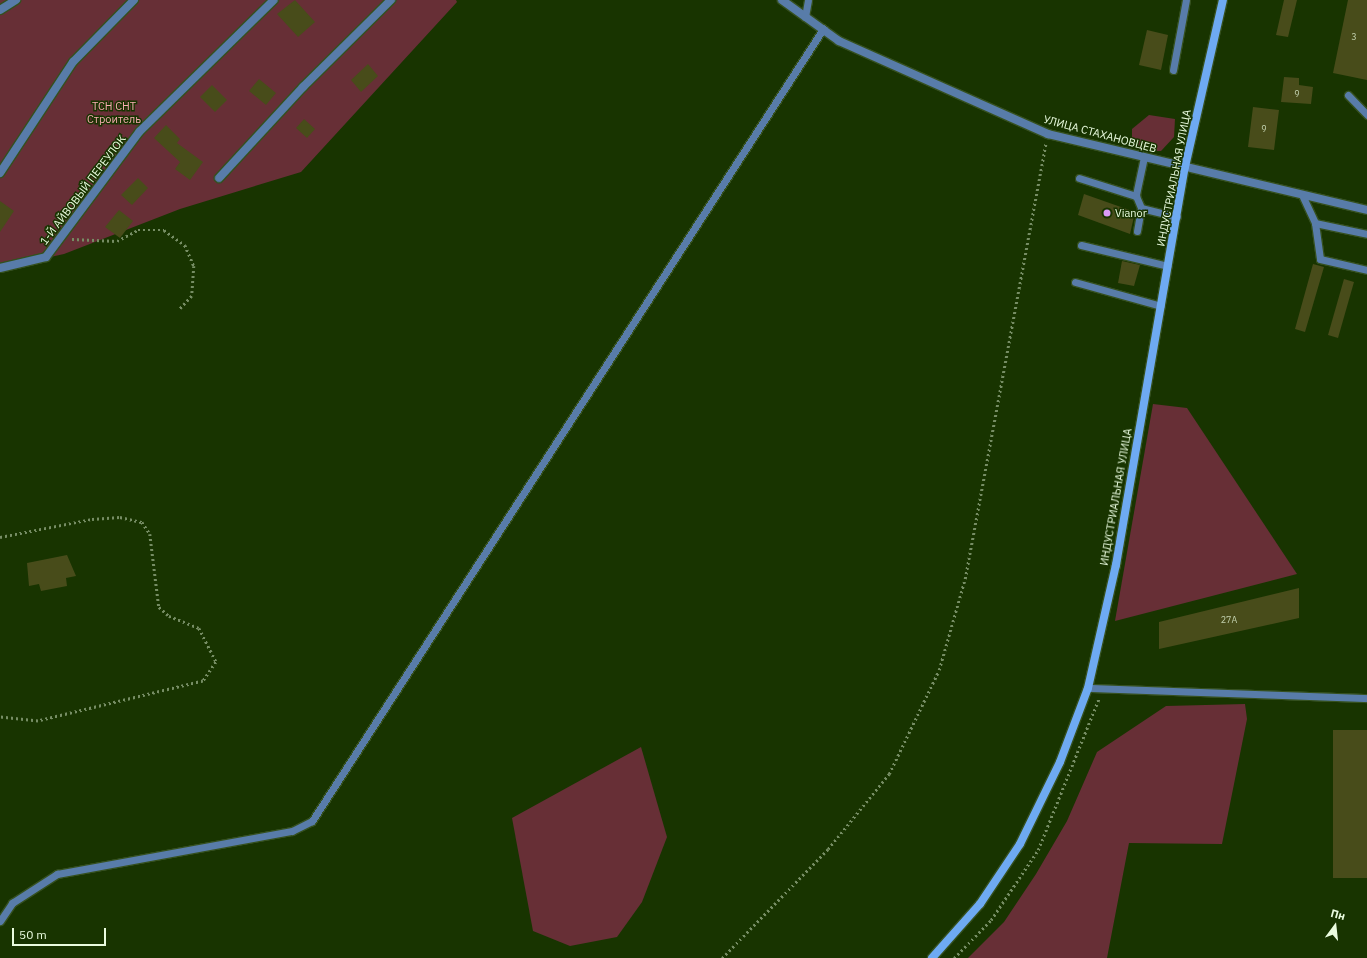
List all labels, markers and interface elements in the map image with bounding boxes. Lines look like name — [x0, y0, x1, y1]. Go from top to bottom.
house number: 3 — [1351, 32, 1357, 42]
house number: 9 — [1294, 89, 1300, 99]
park label: ТСН СНТ Строитель — [87, 100, 141, 126]
street label: ИНДУСТРИАЛЬНАЯ УЛИЦА — [1154, 108, 1194, 248]
street label: УЛИЦА СТАХАНОВЦЕВ — [1042, 113, 1158, 155]
house number: 9 — [1261, 124, 1267, 134]
street label: 1-Й АЙВОВЫЙ ПЕРЕУЛОК — [37, 133, 129, 247]
place label: Vianor — [1115, 206, 1147, 220]
marker: Vianor — [1102, 208, 1112, 218]
street label: ИНДУСТРИАЛЬНАЯ УЛИЦА — [1097, 427, 1135, 567]
house number: 27А — [1221, 615, 1237, 625]
north arrow — [1315, 906, 1355, 946]
text: Пн — [1329, 906, 1347, 923]
scale bar — [14, 920, 108, 946]
text: 50 m — [19, 927, 47, 942]

